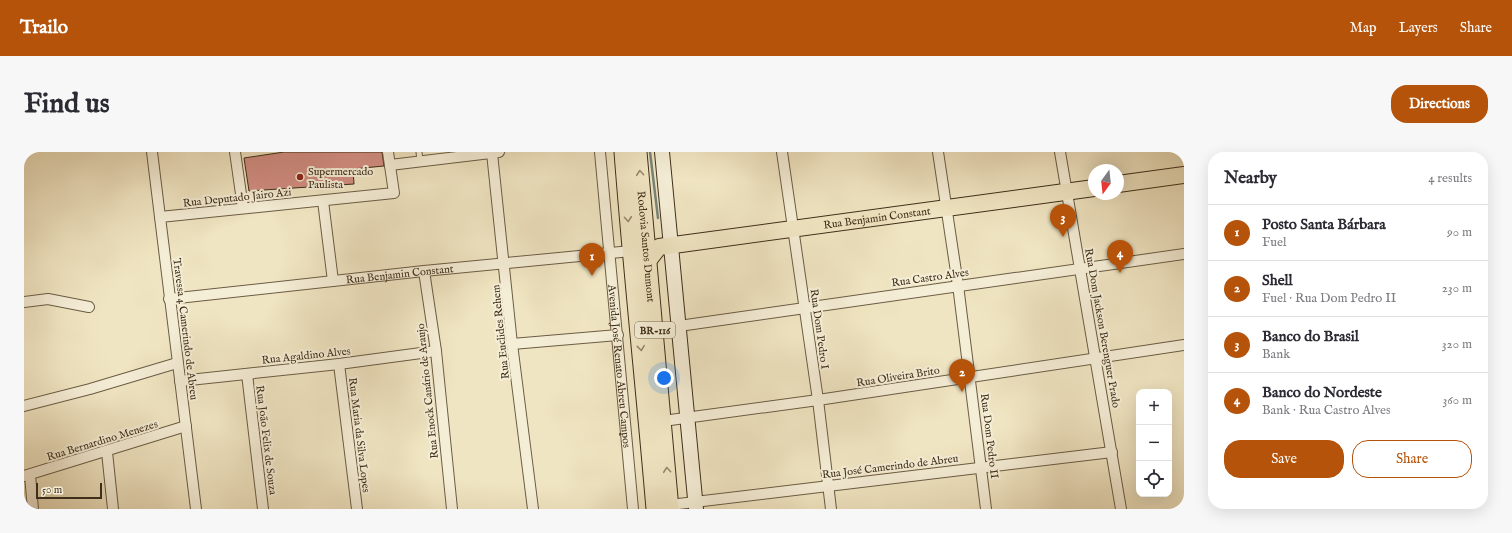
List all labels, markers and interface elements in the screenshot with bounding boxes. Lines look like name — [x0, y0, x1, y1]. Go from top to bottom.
text: Trailo — [20, 16, 68, 40]
text: Map — [1350, 19, 1377, 37]
text: Layers — [1399, 19, 1438, 37]
text: Share — [1460, 19, 1492, 37]
button: Directions — [1391, 85, 1488, 123]
text: Find us — [24, 87, 110, 122]
north arrow — [1088, 164, 1124, 200]
place label: Supermercado Paulista — [308, 165, 373, 192]
text: Nearby — [1224, 168, 1277, 189]
one-way arrow — [635, 170, 644, 176]
text: 4 results — [1428, 170, 1472, 187]
marker: Supermercado Paulista — [295, 172, 305, 182]
street label: Rua Deputado Jairo Azi — [182, 185, 292, 211]
street label: Rodovia Santos Dumont — [634, 190, 657, 303]
street label: Rua Benjamin Constant — [823, 204, 932, 233]
pin: 3 — [1050, 204, 1076, 237]
text: Posto Santa Bárbara — [1262, 215, 1386, 234]
one-way arrow — [624, 216, 633, 222]
text: 1 — [1235, 224, 1239, 241]
text: 90 m — [1447, 224, 1472, 241]
text: Fuel — [1262, 234, 1286, 251]
pin: 4 — [1107, 240, 1133, 273]
pin: 1 — [579, 243, 605, 276]
street label: Rua Dom Jackson Berenguer Prado — [1081, 247, 1123, 409]
street label: Travessa 4 Camerindo de Abreu — [169, 257, 201, 401]
street label: Rua Benjamin Constant — [345, 262, 454, 288]
street label: Rua Castro Alves — [891, 266, 970, 290]
text: Shell — [1262, 271, 1293, 290]
text: 2 — [1234, 280, 1240, 297]
text: 230 m — [1442, 280, 1472, 297]
street label: Rua Euclides Rehem — [489, 283, 513, 380]
street label: Avenida José Renato Abreu Campos — [604, 283, 633, 449]
street label: Rua Dom Pedro I — [806, 288, 832, 371]
text: Fuel · Rua Dom Pedro II — [1262, 290, 1396, 307]
road number: BR-116 — [635, 322, 675, 338]
street label: Rua Enock Canário de Araujo — [414, 323, 442, 459]
text: Banco do Brasil — [1262, 327, 1359, 346]
text: 3 — [1235, 336, 1239, 353]
text: 320 m — [1442, 336, 1472, 353]
street label: Rua Agaldino Alves — [261, 344, 351, 368]
one-way arrow — [636, 345, 645, 351]
text: Bank — [1262, 346, 1290, 363]
pin: 2 — [949, 359, 975, 392]
street label: Rua Oliveira Brito — [856, 363, 941, 390]
your location — [654, 368, 674, 388]
street label: Rua Maria da Silva Lopes — [345, 377, 373, 493]
text: Banco do Nordeste — [1262, 383, 1382, 402]
street label: Rua João Felix de Souza — [252, 384, 280, 496]
map controls — [1136, 389, 1172, 497]
button: + — [1136, 389, 1172, 425]
text: 4 — [1234, 392, 1240, 409]
text: 360 m — [1442, 392, 1472, 409]
street label: Rua Dom Pedro II — [977, 393, 1001, 480]
text: Bank · Rua Castro Alves — [1262, 402, 1391, 419]
street label: Rua Bernardino Menezes — [45, 417, 160, 465]
button: − — [1136, 425, 1172, 461]
button: Save — [1224, 440, 1344, 478]
button: Share — [1352, 440, 1472, 478]
street label: Rua José Camerindo de Abreu — [821, 452, 959, 482]
button: locate — [1136, 461, 1172, 497]
one-way arrow — [663, 467, 672, 473]
scale bar — [36, 481, 102, 500]
text: 50 m — [42, 483, 62, 497]

